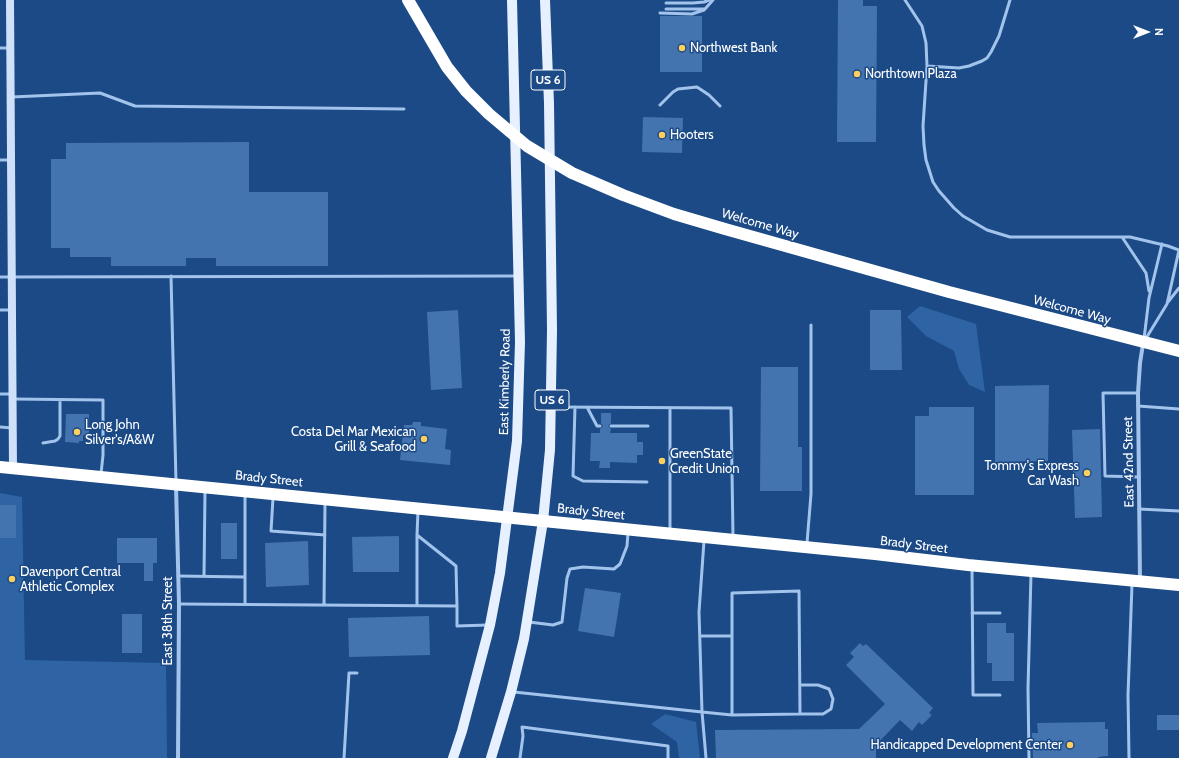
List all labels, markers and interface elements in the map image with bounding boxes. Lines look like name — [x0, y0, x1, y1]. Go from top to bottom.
north arrow — [1127, 12, 1167, 52]
text: N — [1152, 28, 1166, 36]
place label: Northwest Bank — [690, 40, 777, 56]
marker: Northwest Bank — [677, 43, 687, 53]
place label: Northtown Plaza — [865, 66, 957, 82]
marker: Northtown Plaza — [852, 69, 862, 79]
road number: US 6 — [531, 70, 565, 90]
place label: Hooters — [670, 127, 714, 143]
marker: Hooters — [657, 130, 667, 140]
street label: Welcome Way — [720, 206, 800, 242]
street label: Welcome Way — [1031, 292, 1113, 328]
street label: East Kimberly Road — [496, 329, 514, 435]
road number: US 6 — [535, 390, 569, 410]
street label: East 42nd Street — [1120, 416, 1138, 508]
place label: Long John Silver's/A&W — [85, 417, 154, 448]
place label: Costa Del Mar Mexican Grill & Seafood — [291, 424, 416, 455]
marker: Long John Silver's/A&W — [72, 427, 82, 437]
marker: Costa Del Mar Mexican Grill & Seafood — [419, 434, 429, 444]
place label: GreenState Credit Union — [670, 446, 739, 477]
marker: GreenState Credit Union — [657, 456, 667, 466]
place label: Tommy's Express Car Wash — [984, 458, 1079, 489]
street label: Brady Street — [234, 468, 304, 490]
marker: Tommy's Express Car Wash — [1082, 468, 1092, 478]
street label: Brady Street — [556, 501, 626, 523]
street label: Brady Street — [879, 533, 949, 557]
place label: Davenport Central Athletic Complex — [20, 564, 121, 595]
marker: Davenport Central Athletic Complex — [7, 574, 17, 584]
street label: East 38th Street — [160, 577, 176, 665]
place label: Handicapped Development Center — [870, 737, 1062, 753]
marker: Handicapped Development Center — [1065, 740, 1075, 750]

